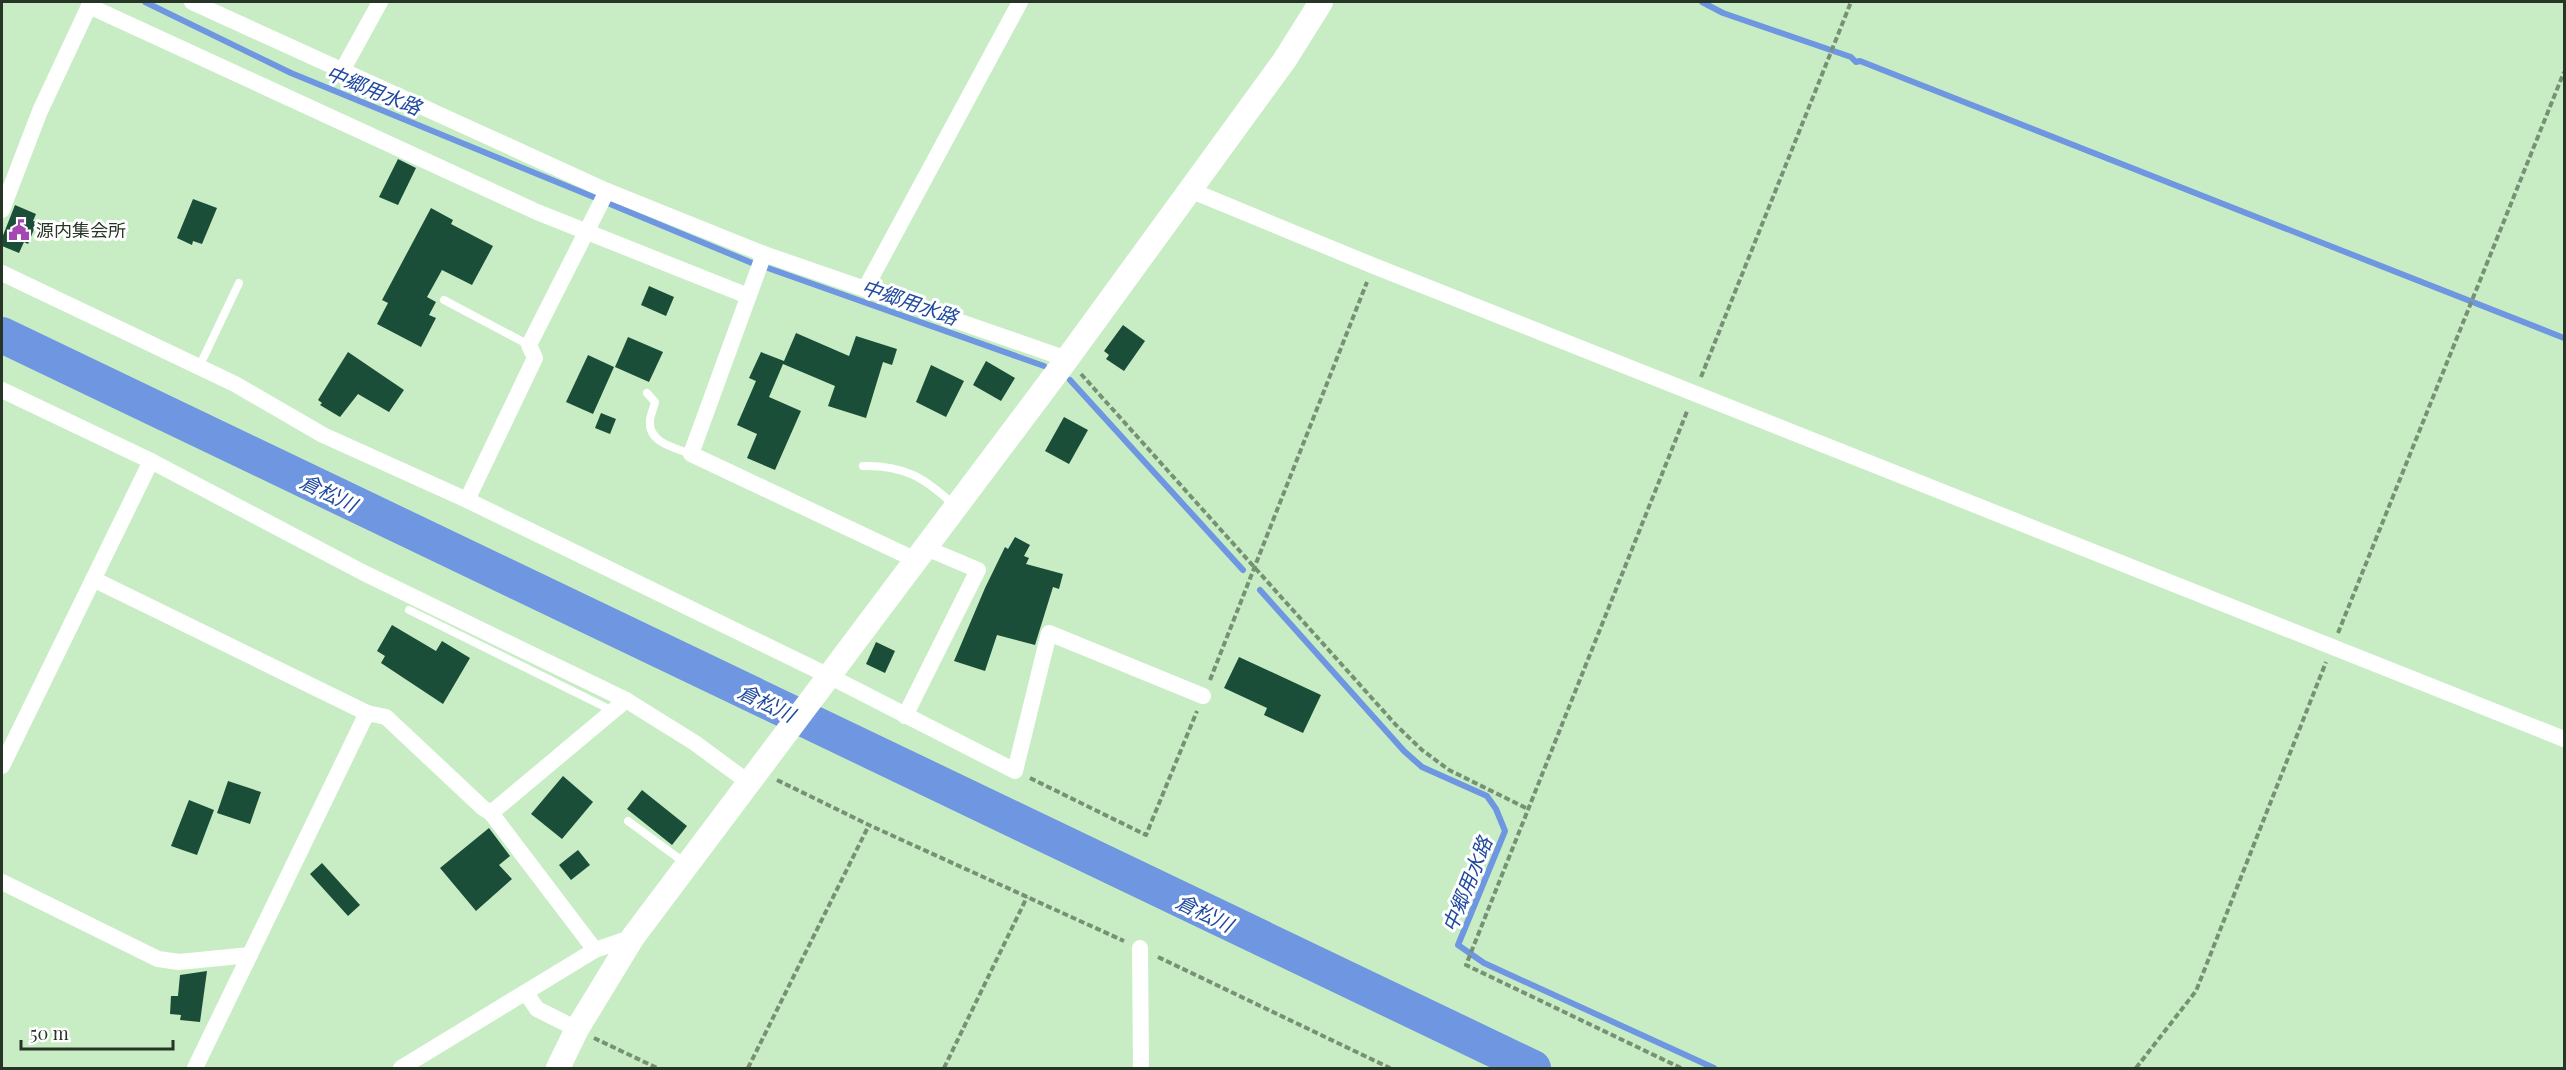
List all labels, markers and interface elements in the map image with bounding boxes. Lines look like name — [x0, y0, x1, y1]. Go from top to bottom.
water label: 中郷用水路 — [323, 58, 427, 121]
public building icon: 源内集会所 — [7, 218, 31, 242]
place label: 源内集会所 — [36, 218, 126, 242]
water label: 中郷用水路 — [858, 272, 964, 331]
water label: 倉松川 — [296, 467, 364, 518]
water label: 倉松川 — [734, 677, 802, 728]
water label: 中郷用水路 — [1435, 831, 1498, 935]
water label: 倉松川 — [1172, 887, 1240, 938]
scale bar — [21, 1013, 172, 1051]
text: 50 m — [30, 1021, 69, 1045]

